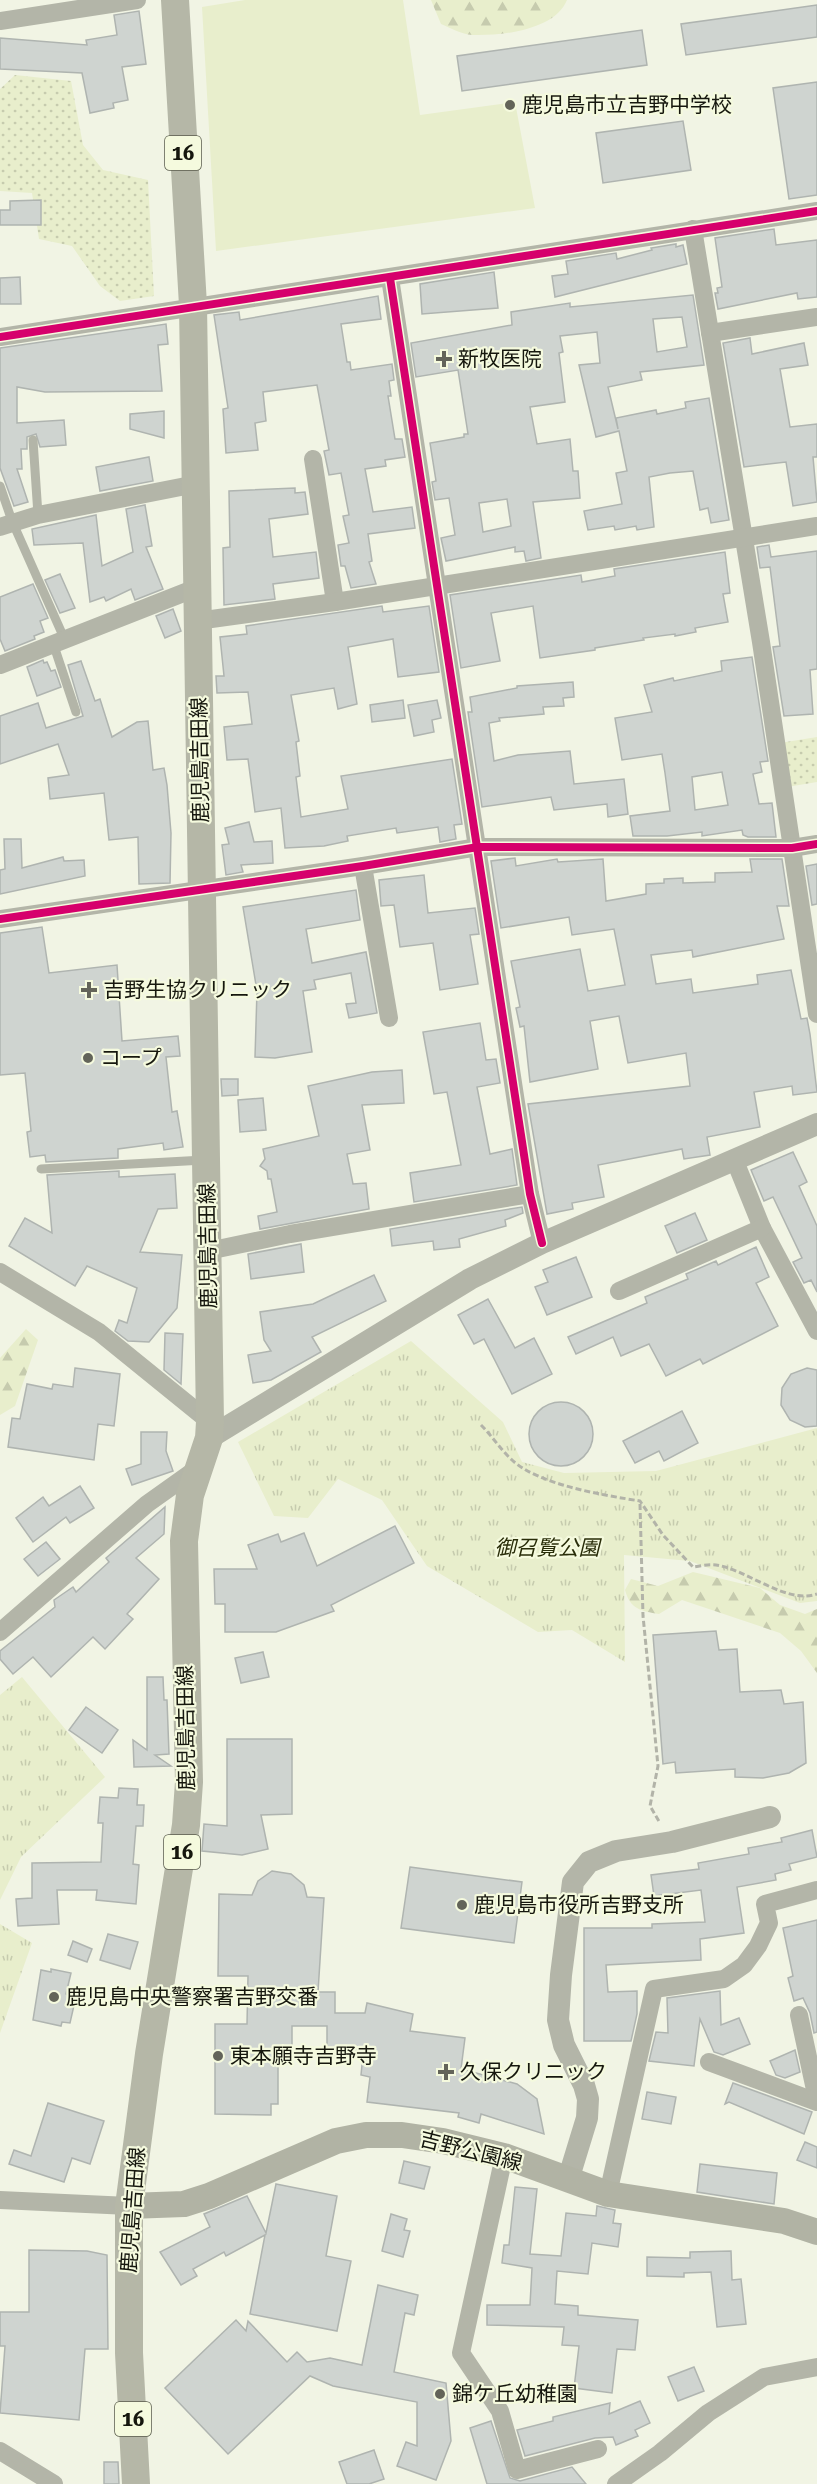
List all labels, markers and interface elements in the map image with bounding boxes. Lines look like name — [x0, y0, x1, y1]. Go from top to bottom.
place label: 鹿児島市立吉野中学校 — [522, 93, 732, 117]
marker: 鹿児島市立吉野中学校 — [503, 98, 517, 112]
road number: 16 — [165, 136, 201, 170]
place label: 新牧医院 — [458, 347, 542, 371]
marker: 新牧医院 — [435, 350, 453, 368]
street label: 鹿児島吉田線 — [187, 697, 213, 823]
place label: 吉野生協クリニック — [103, 978, 292, 1002]
marker: 吉野生協クリニック — [80, 981, 98, 999]
place label: コープ — [100, 1046, 162, 1070]
marker: コープ — [81, 1051, 95, 1065]
street label: 鹿児島吉田線 — [195, 1183, 221, 1309]
park label: 御召覧公園 — [495, 1536, 602, 1560]
street label: 鹿児島吉田線 — [173, 1665, 199, 1791]
road number: 16 — [164, 1835, 200, 1869]
place label: 鹿児島市役所吉野支所 — [474, 1893, 684, 1917]
marker: 鹿児島市役所吉野支所 — [455, 1898, 469, 1912]
place label: 鹿児島中央警察署吉野交番 — [66, 1985, 318, 2009]
marker: 鹿児島中央警察署吉野交番 — [47, 1990, 61, 2004]
place label: 東本願寺吉野寺 — [230, 2044, 377, 2068]
marker: 東本願寺吉野寺 — [211, 2049, 225, 2063]
place label: 久保クリニック — [460, 2060, 607, 2084]
marker: 久保クリニック — [437, 2063, 455, 2081]
street label: 吉野公園線 — [417, 2127, 525, 2175]
street label: 鹿児島吉田線 — [117, 2146, 149, 2274]
place label: 錦ケ丘幼稚園 — [452, 2382, 578, 2406]
marker: 錦ケ丘幼稚園 — [433, 2387, 447, 2401]
road number: 16 — [115, 2402, 151, 2436]

